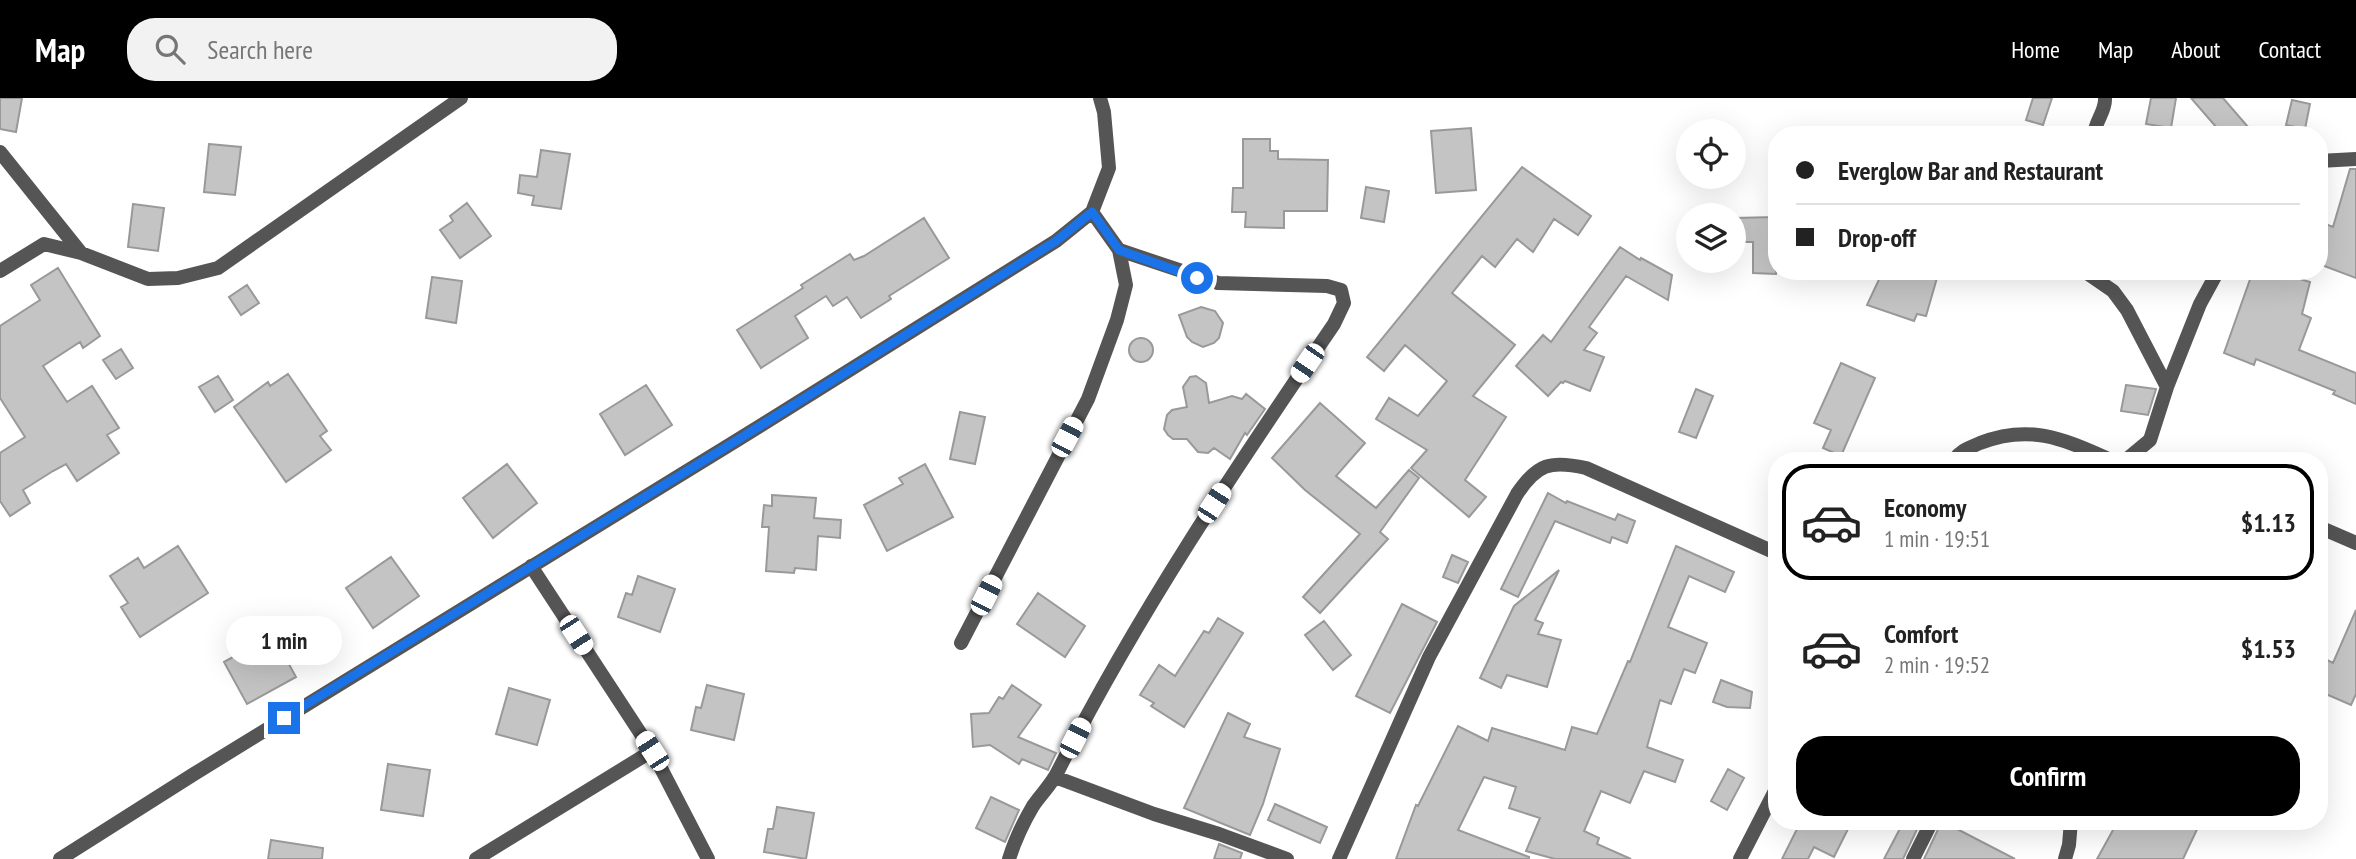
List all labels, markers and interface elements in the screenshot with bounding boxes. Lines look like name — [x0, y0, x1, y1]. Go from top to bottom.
search box — [127, 18, 617, 81]
text: Map — [35, 28, 85, 71]
icon: search — [151, 30, 189, 68]
text: Search here — [207, 33, 313, 66]
text: Home — [2011, 34, 2060, 65]
text: Map — [2098, 34, 2133, 65]
text: About — [2171, 34, 2220, 65]
text: Contact — [2258, 34, 2321, 65]
map controls — [1676, 119, 1746, 273]
button: locate — [1676, 119, 1746, 189]
text: Everglow Bar and Restaurant — [1838, 154, 2103, 187]
button: layers — [1676, 203, 1746, 273]
text: Drop-off — [1838, 221, 1916, 254]
route start — [1181, 262, 1213, 294]
car — [1287, 340, 1328, 386]
car — [1048, 414, 1087, 460]
car — [1194, 480, 1235, 526]
icon: car — [1800, 491, 1863, 554]
text: Economy — [1884, 491, 1966, 524]
text: $1.13 — [2241, 506, 2296, 539]
text: 1 min · 19:51 — [1884, 524, 1990, 553]
car — [968, 572, 1005, 618]
car — [556, 612, 597, 658]
callout: 1 min — [226, 616, 342, 666]
icon: car — [1800, 617, 1863, 680]
text: Comfort — [1884, 617, 1958, 650]
text: 1 min — [261, 626, 307, 655]
text: $1.53 — [2241, 632, 2296, 665]
text: 2 min · 19:52 — [1884, 650, 1990, 679]
route end — [268, 702, 300, 734]
car — [1057, 715, 1094, 761]
car — [632, 728, 673, 774]
button: Confirm — [1796, 736, 2300, 816]

